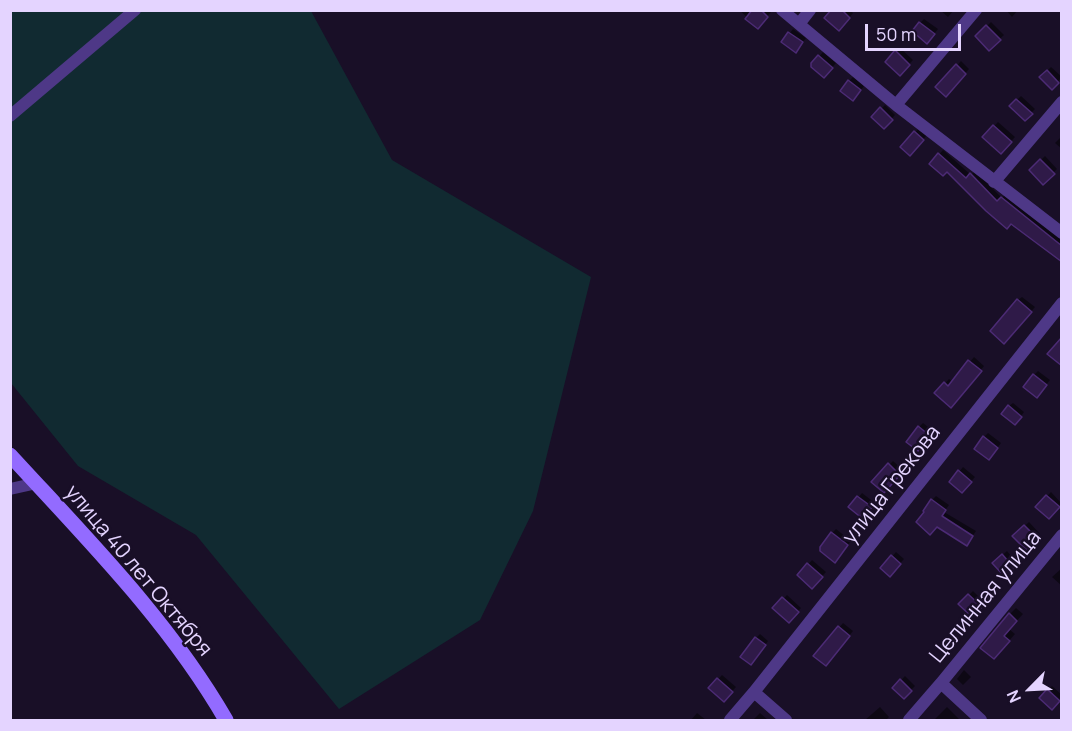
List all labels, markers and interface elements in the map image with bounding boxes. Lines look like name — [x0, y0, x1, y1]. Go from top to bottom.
scale bar — [868, 12, 964, 50]
text: 50 m — [876, 22, 916, 46]
street label: улица Грекова — [838, 421, 946, 549]
street label: улица 40 лет Октября — [59, 480, 217, 662]
street label: Целинная улица — [925, 526, 1047, 668]
north arrow — [1000, 659, 1060, 719]
text: N — [1001, 687, 1026, 706]

